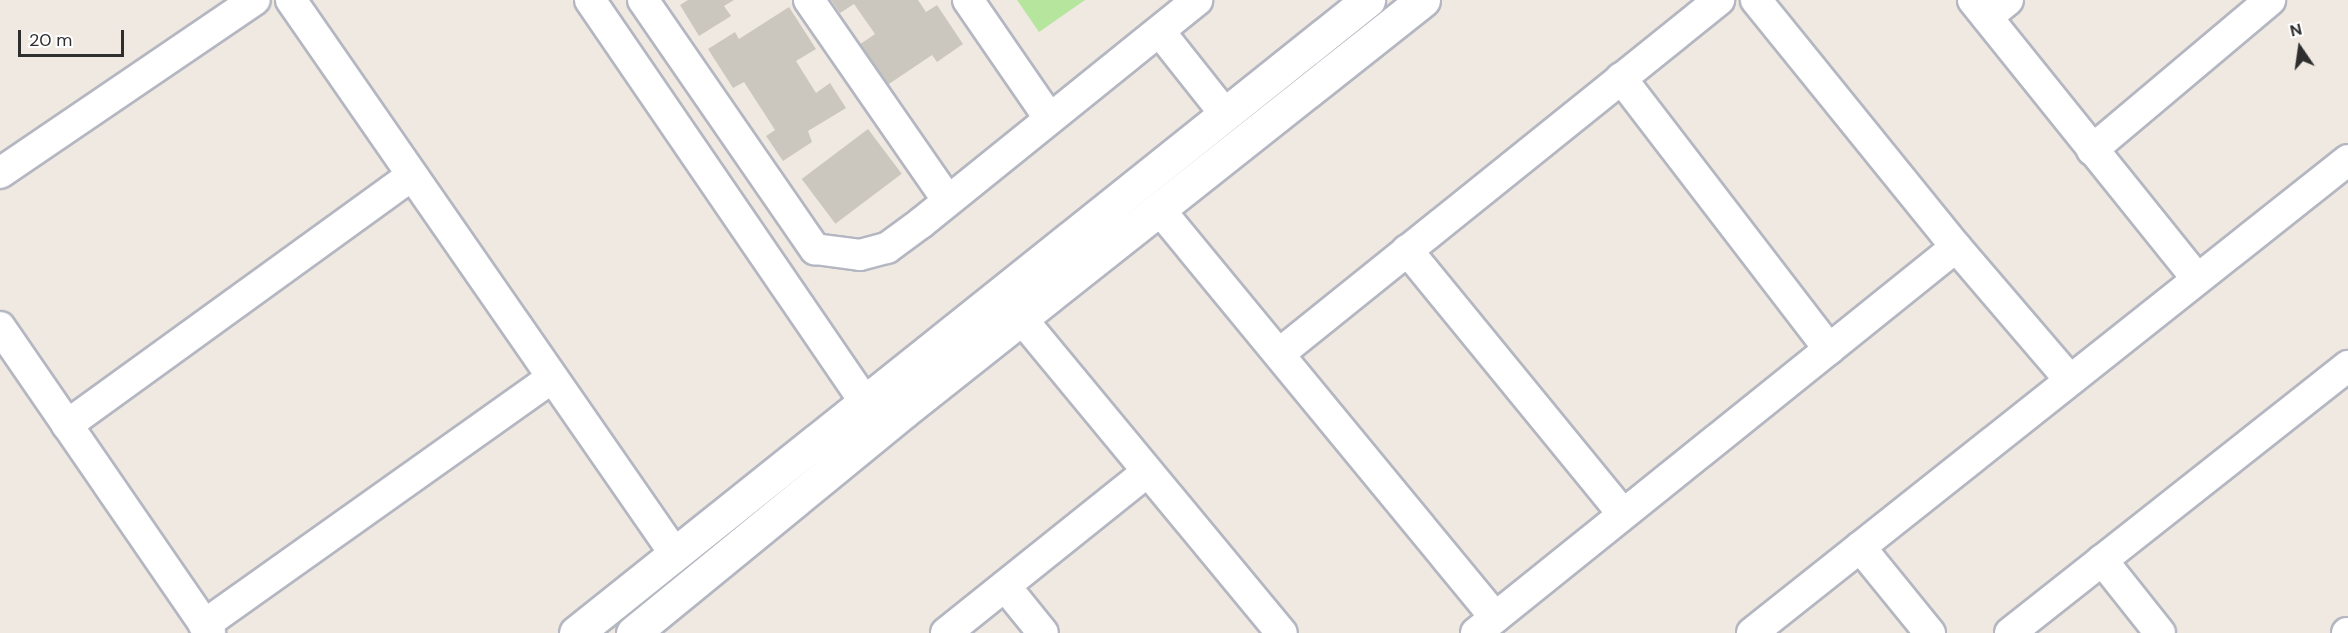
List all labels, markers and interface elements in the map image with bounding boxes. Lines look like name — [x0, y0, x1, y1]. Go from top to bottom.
scale bar — [21, 18, 128, 56]
north arrow — [2270, 18, 2330, 78]
text: N — [2288, 18, 2304, 42]
text: 20 m — [29, 28, 72, 52]

